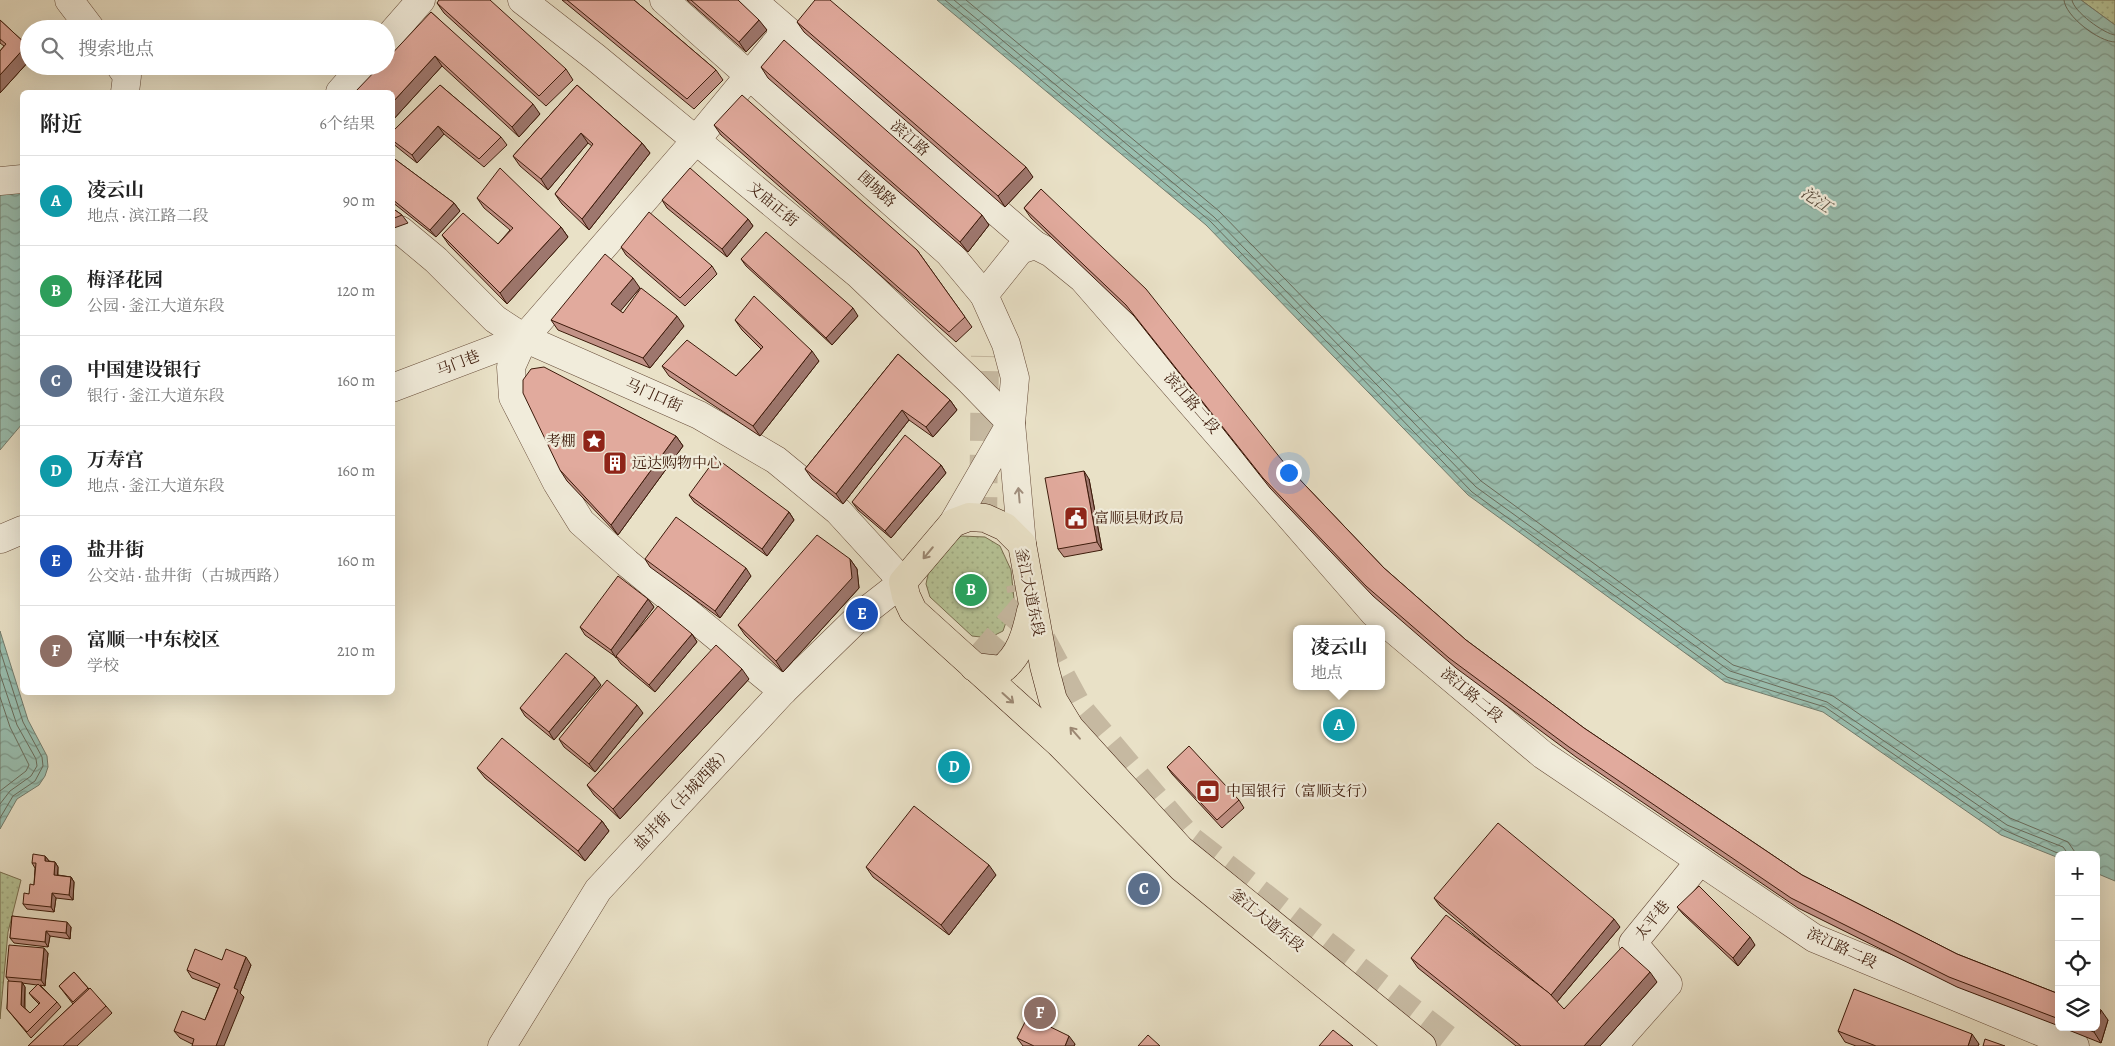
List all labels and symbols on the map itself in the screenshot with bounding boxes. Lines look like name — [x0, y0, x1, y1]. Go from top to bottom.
street label: 滨江路 — [886, 116, 934, 160]
street label: 围城路 — [854, 167, 900, 211]
street label: 文庙正街 — [744, 177, 802, 231]
water label: 沱江 — [1797, 182, 1837, 219]
street label: 马门巷 — [433, 346, 483, 380]
street label: 滨江路二段 — [1160, 368, 1224, 438]
street label: 马门口街 — [623, 374, 685, 416]
place icon: 考棚 — [581, 428, 607, 454]
place label: 考棚 — [546, 431, 576, 451]
building icon: 远达购物中心 — [602, 450, 628, 476]
place label: 远达购物中心 — [632, 453, 722, 473]
your location — [1276, 460, 1302, 486]
one-way arrow — [1014, 488, 1023, 504]
public building icon: 富顺县财政局 — [1063, 505, 1089, 531]
place label: 富顺县财政局 — [1094, 508, 1184, 528]
one-way arrow — [922, 546, 933, 559]
street label: 釜江大道东段 — [1011, 546, 1049, 638]
pin: B — [955, 571, 987, 609]
pin: E — [846, 595, 878, 633]
street label: 滨江路二段 — [1437, 663, 1507, 727]
one-way arrow — [1001, 692, 1014, 703]
pin: A — [1323, 706, 1355, 744]
one-way arrow — [1069, 726, 1080, 739]
street label: 盐井街（古城西路） — [630, 742, 736, 854]
pin: D — [938, 748, 970, 786]
bank icon: 中国银行（富顺支行） — [1195, 778, 1221, 804]
place label: 中国银行（富顺支行） — [1226, 781, 1376, 801]
pin: C — [1128, 870, 1160, 908]
street label: 釜江大道东段 — [1226, 884, 1308, 956]
street label: 太平巷 — [1630, 896, 1674, 944]
street label: 滨江路二段 — [1804, 923, 1880, 973]
pin: F — [1024, 994, 1056, 1032]

